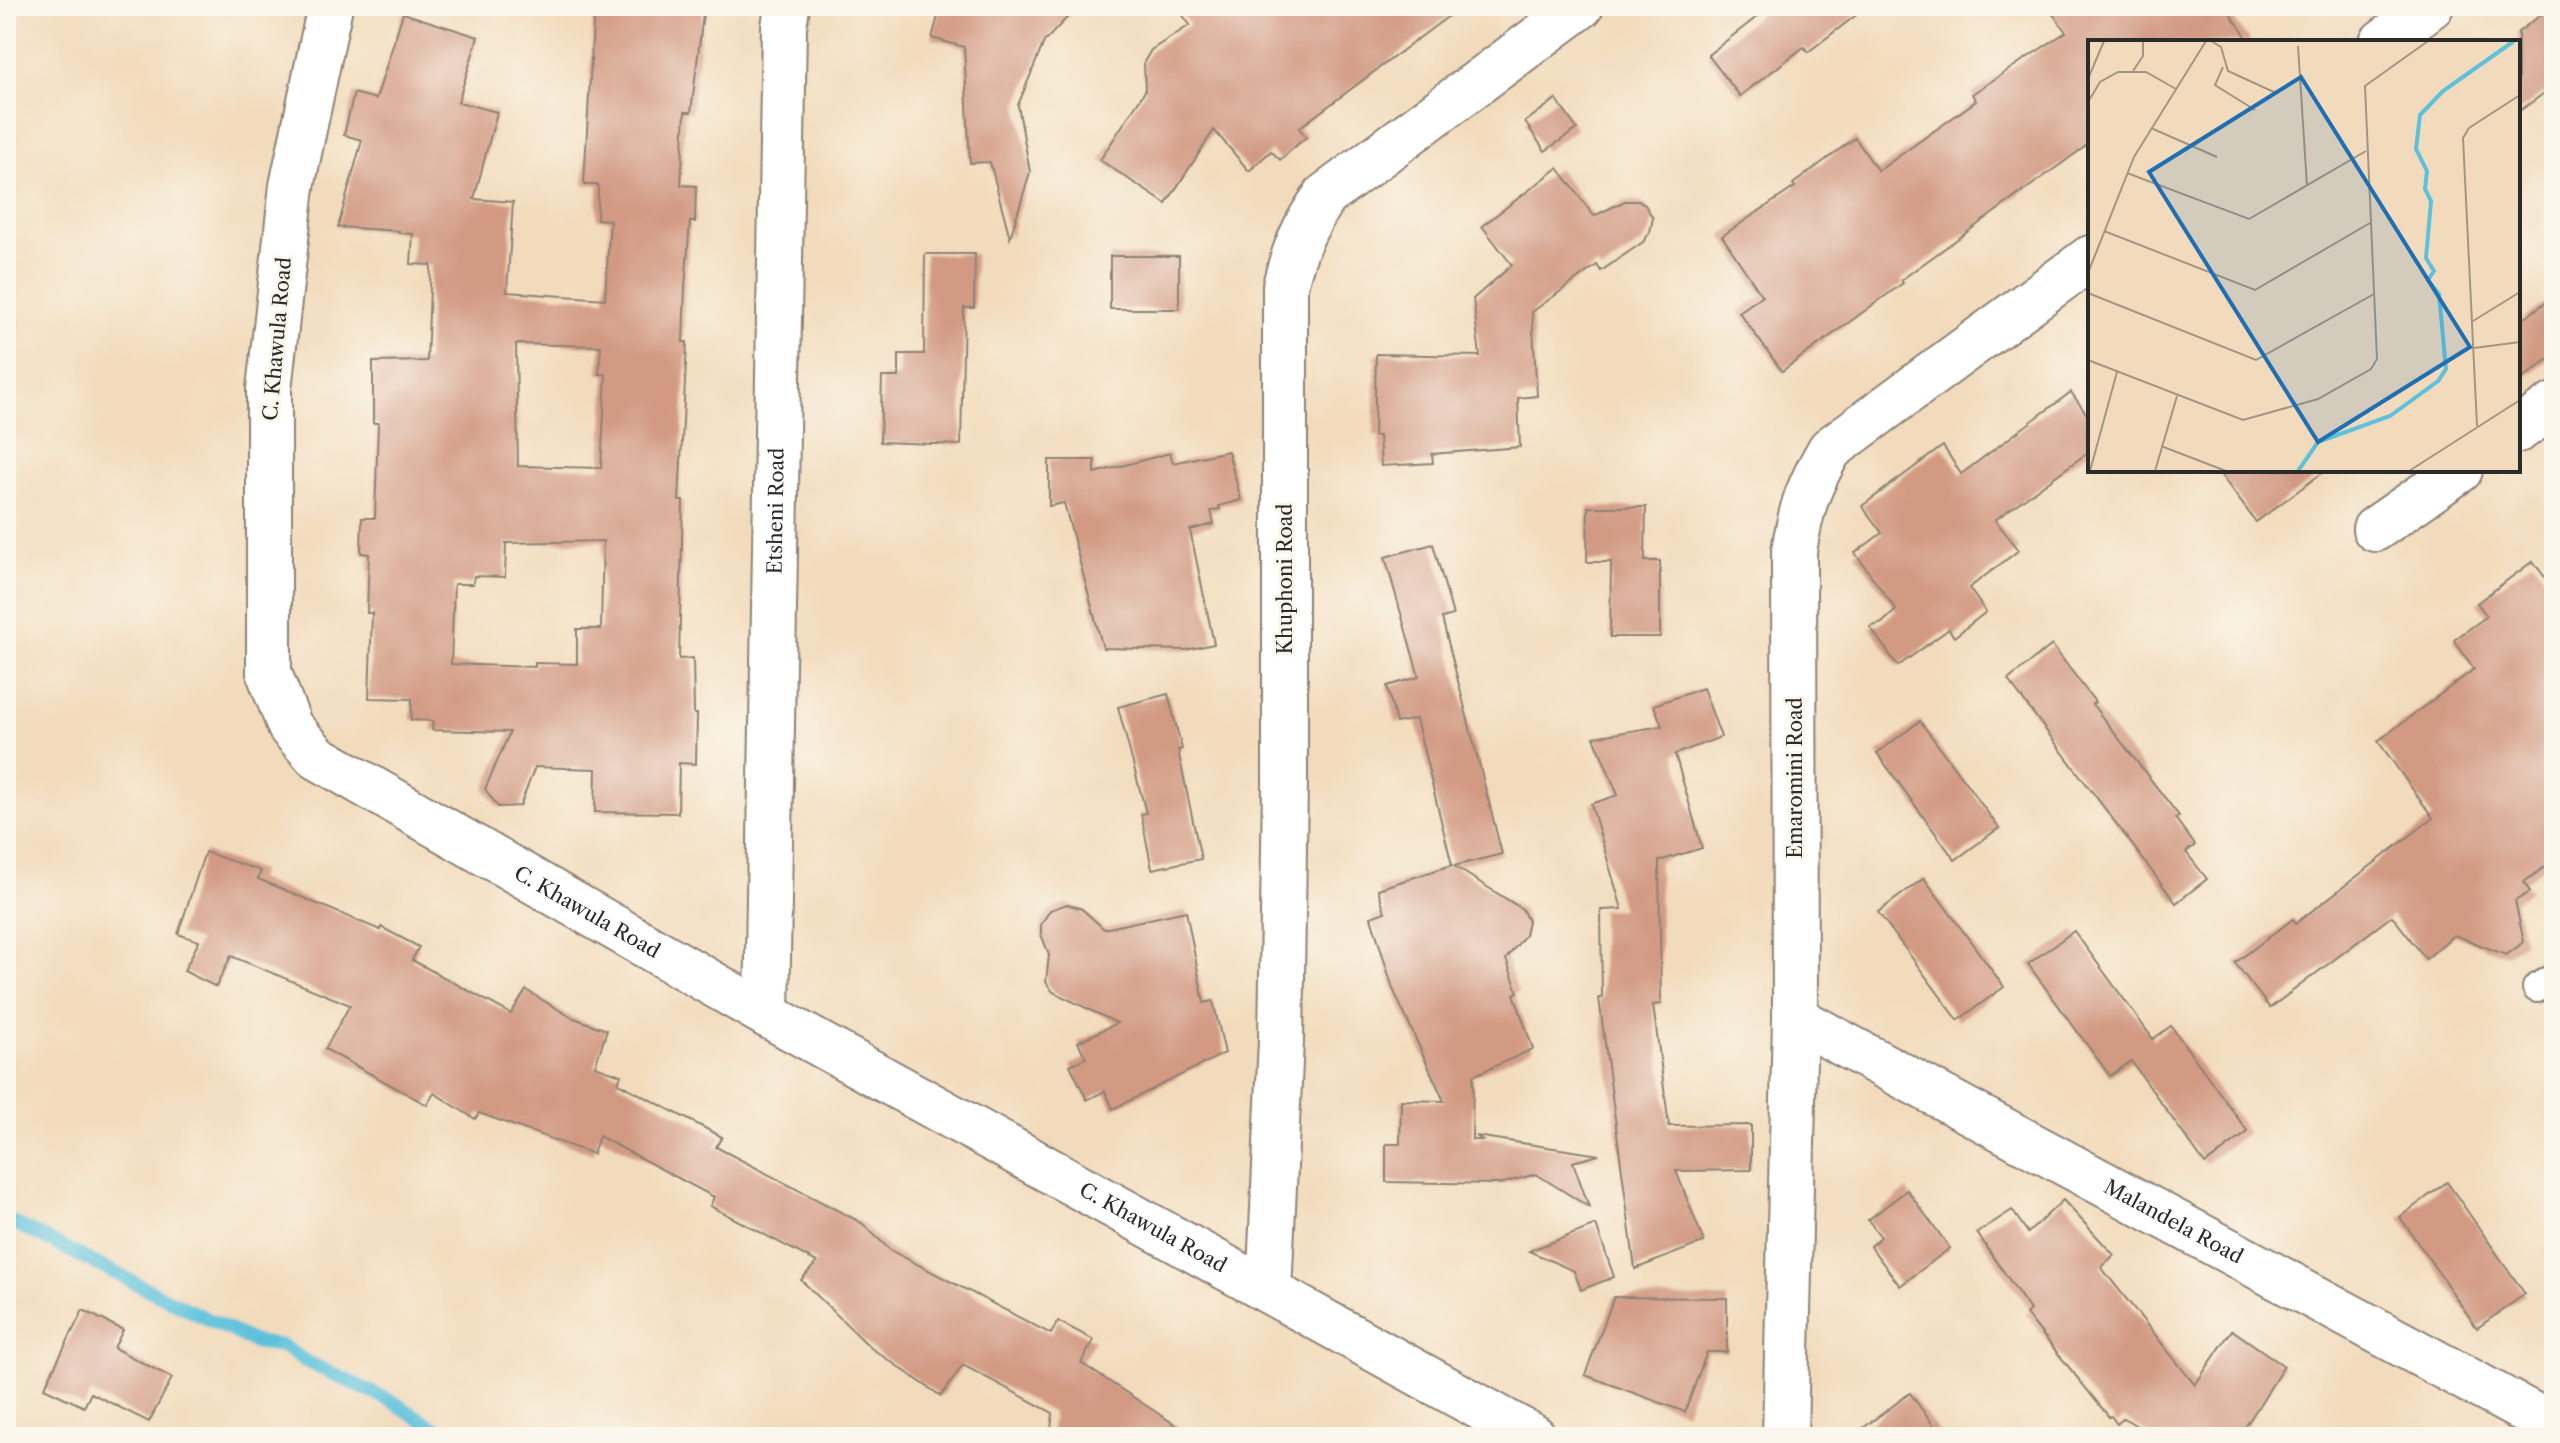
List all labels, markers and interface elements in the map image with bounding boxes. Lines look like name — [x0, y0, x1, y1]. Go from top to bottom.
inset map — [2088, 40, 2520, 472]
street label: C. Khawula Road — [258, 256, 296, 422]
street label: Etsheni Road — [763, 447, 789, 575]
street label: Khuphoni Road — [1273, 504, 1297, 654]
street label: Emaromini Road — [1783, 697, 1807, 859]
street label: C. Khawula Road — [510, 861, 664, 963]
street label: Malandela Road — [2100, 1175, 2247, 1269]
street label: C. Khawula Road — [1075, 1177, 1231, 1278]

